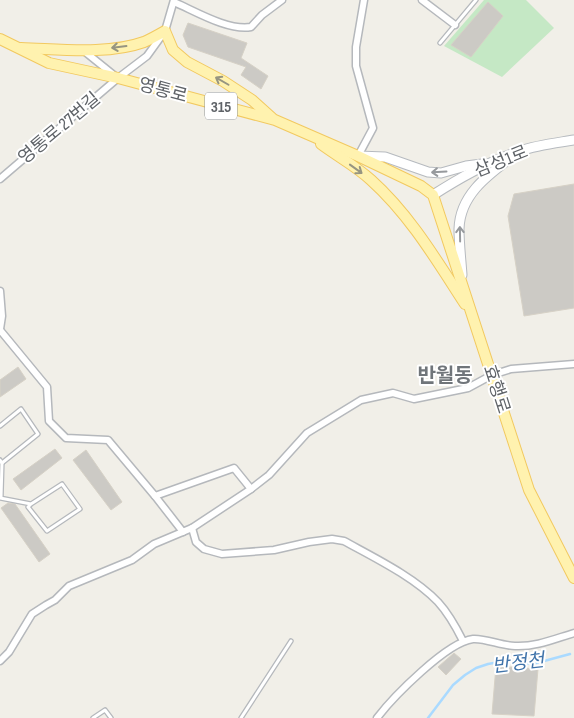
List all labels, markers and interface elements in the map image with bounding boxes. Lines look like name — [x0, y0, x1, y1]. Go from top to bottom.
one-way arrow — [111, 42, 127, 52]
street label: 영통로 — [136, 74, 190, 107]
one-way arrow — [215, 75, 229, 85]
street label: 영통로 27번길 — [14, 88, 104, 169]
road number: 315 — [205, 92, 237, 120]
street label: 삼성1로 — [471, 141, 531, 182]
one-way arrow — [349, 164, 363, 174]
one-way arrow — [432, 167, 448, 176]
one-way arrow — [455, 226, 464, 242]
street label: 효행로 — [479, 362, 514, 416]
district label: 반월동 — [417, 364, 473, 388]
water label: 반정천 — [491, 649, 547, 678]

